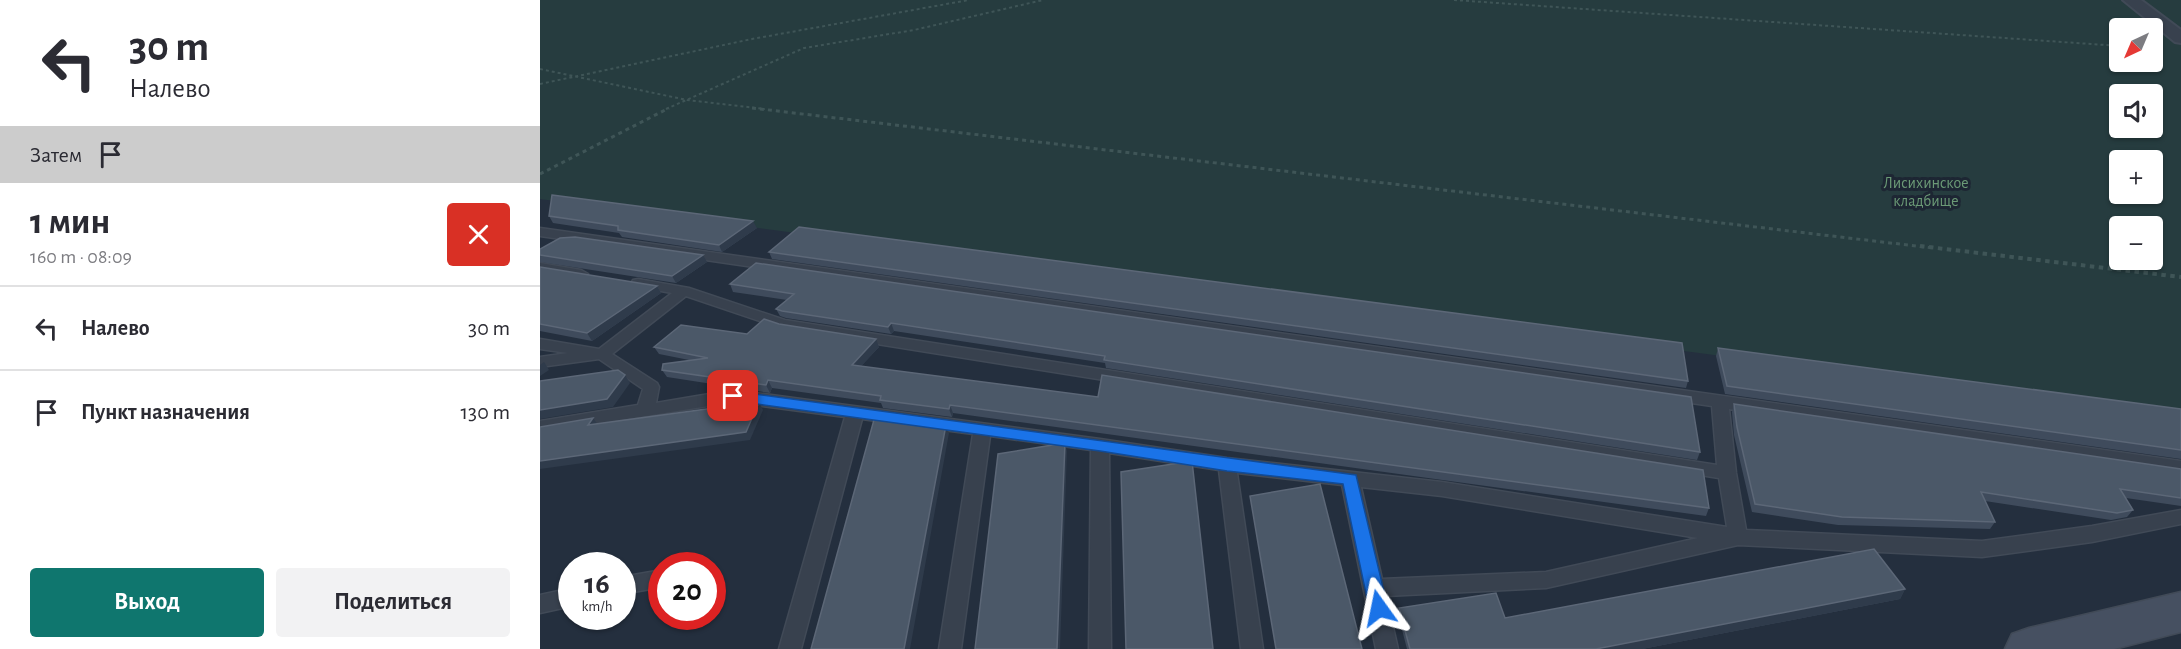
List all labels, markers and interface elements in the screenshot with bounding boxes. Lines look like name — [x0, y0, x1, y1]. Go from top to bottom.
north arrow — [2109, 18, 2163, 72]
map controls — [2109, 18, 2163, 270]
icon: left — [30, 24, 108, 102]
text: 30 m — [129, 26, 209, 68]
text: Налево — [129, 75, 211, 102]
button: sound — [2109, 84, 2163, 138]
icon: arrive — [94, 138, 127, 171]
text: Затем — [30, 144, 82, 166]
button: + — [2109, 150, 2163, 204]
park label: Лисихинское кладбище — [1883, 175, 1969, 209]
button: close — [447, 203, 510, 266]
text: 1 мин — [30, 204, 110, 240]
button: − — [2109, 216, 2163, 270]
text: 160 m · 08:09 — [30, 247, 132, 267]
icon: left — [30, 312, 63, 345]
text: Налево — [81, 317, 150, 339]
text: 30 m — [468, 317, 510, 339]
pin — [707, 370, 758, 421]
icon: arrive — [716, 379, 749, 412]
icon: arrive — [30, 396, 63, 429]
text: Пункт назначения — [81, 401, 250, 423]
text: 130 m — [461, 401, 510, 423]
speed limit sign: 20 — [648, 552, 726, 630]
button: Выход — [30, 568, 264, 637]
button: Поделиться — [276, 568, 510, 637]
text: 16 — [584, 569, 610, 599]
position arrow — [1347, 576, 1411, 640]
text: km/h — [582, 599, 612, 614]

